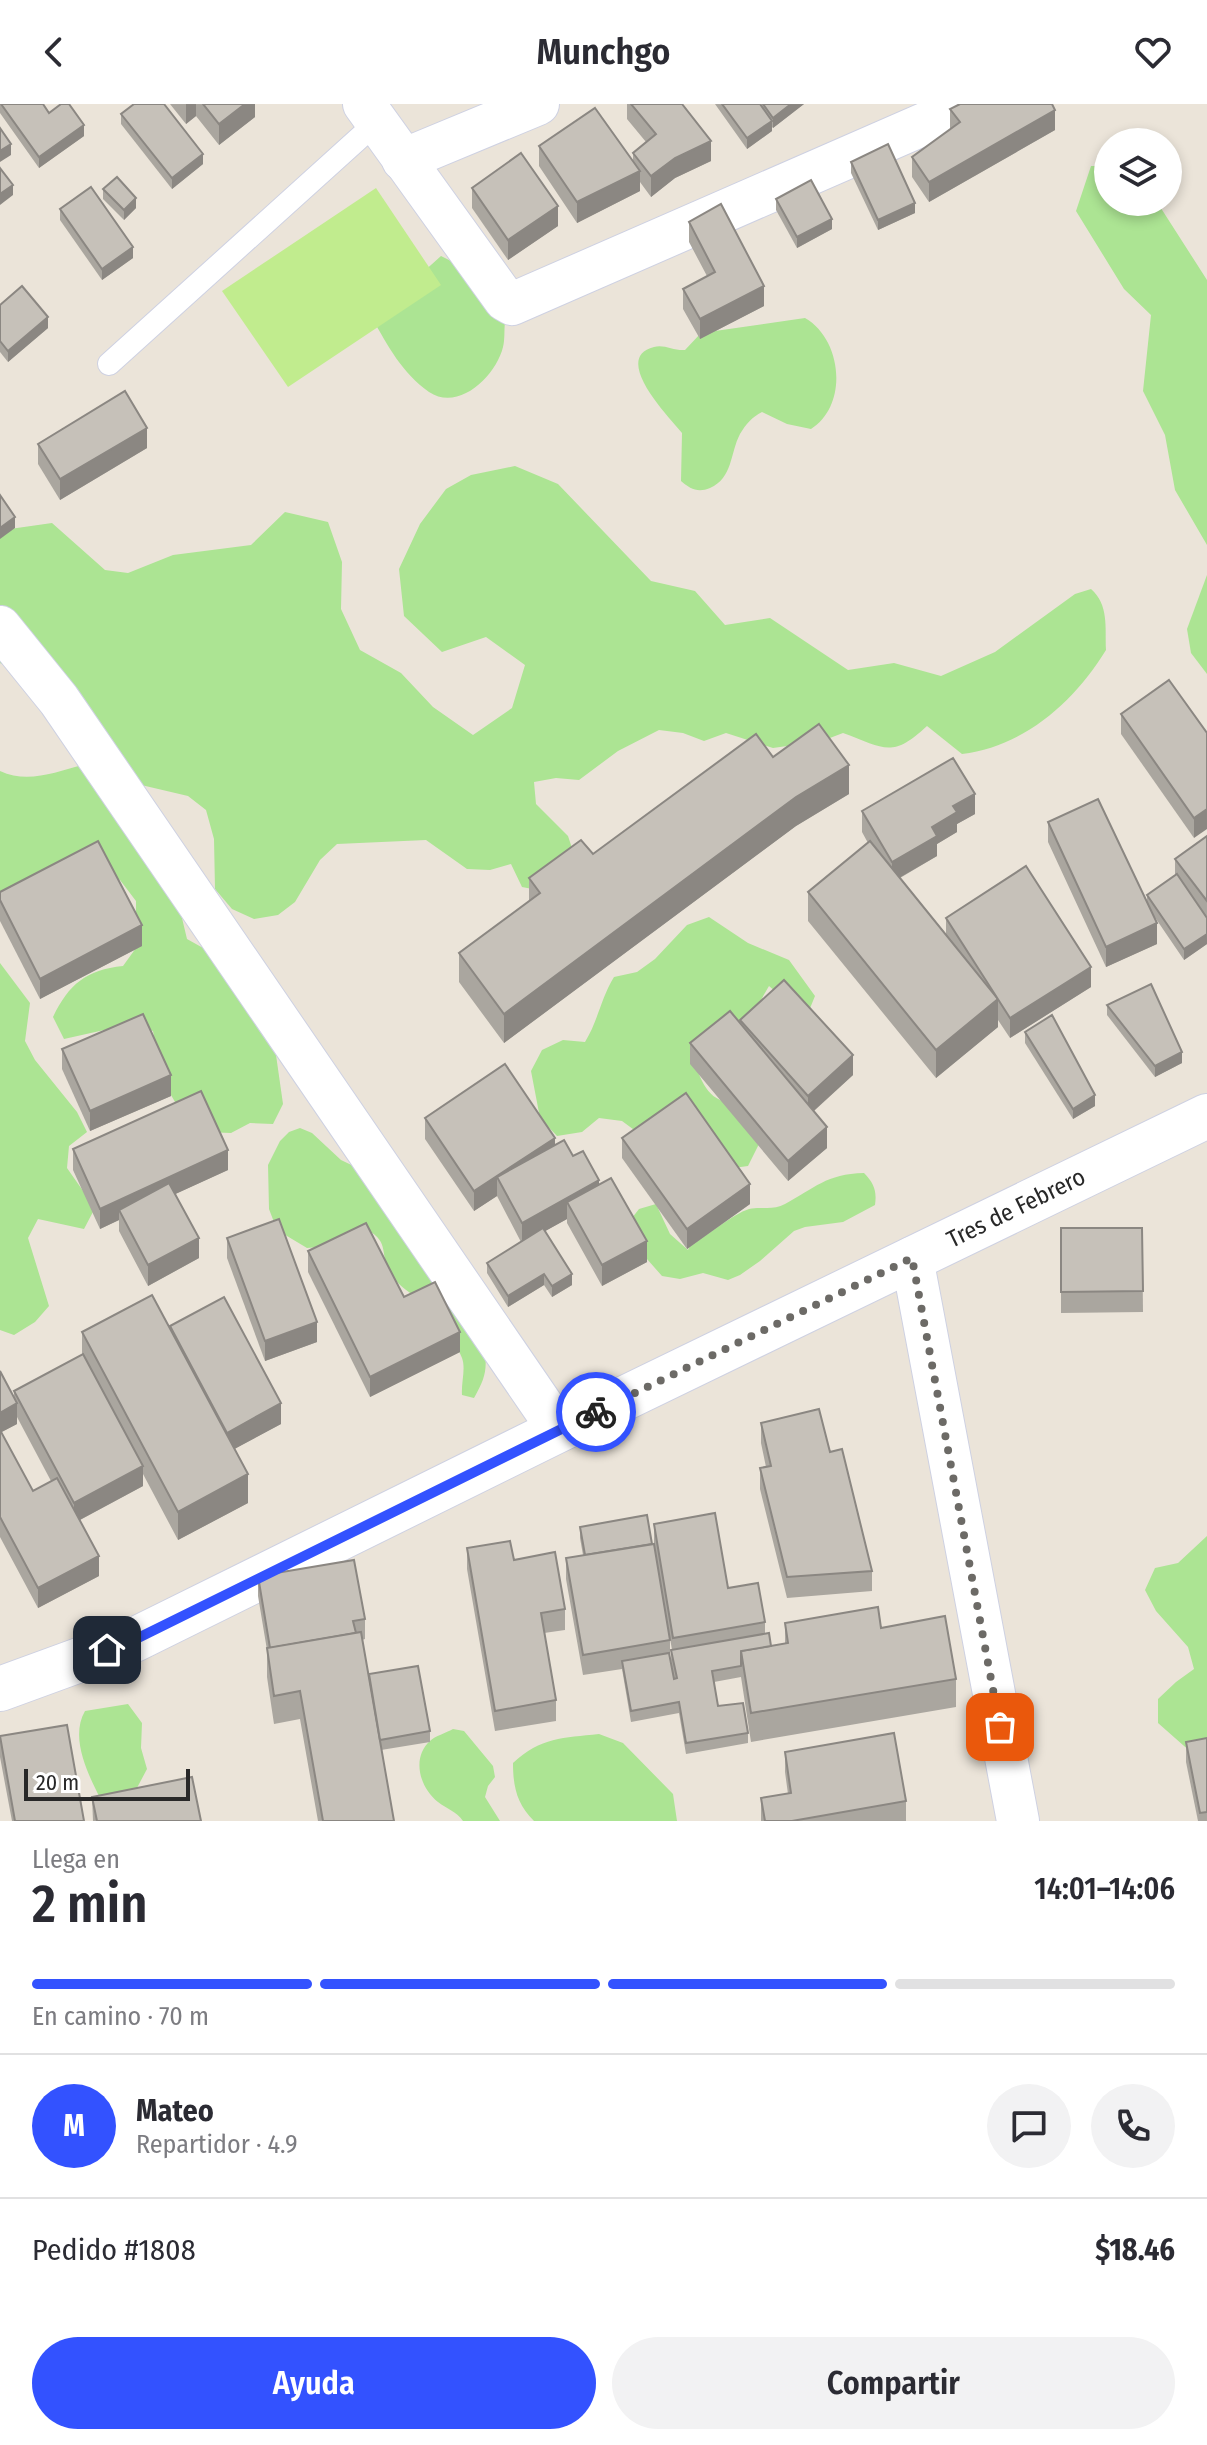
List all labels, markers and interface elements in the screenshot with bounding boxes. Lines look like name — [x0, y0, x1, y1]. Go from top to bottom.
icon: back — [32, 30, 76, 74]
text: Munchgo — [536, 30, 671, 74]
icon: heart — [1131, 30, 1175, 74]
map controls — [1094, 128, 1182, 216]
button: layers — [1094, 128, 1182, 216]
street label: Tres de Febrero — [942, 1162, 1090, 1254]
courier — [556, 1372, 636, 1452]
icon: bike — [574, 1390, 618, 1434]
pin — [73, 1616, 141, 1684]
icon: home — [85, 1628, 129, 1672]
pin — [966, 1693, 1034, 1761]
icon: bag — [978, 1705, 1022, 1749]
scale bar — [24, 1765, 190, 1801]
text: 20 m — [36, 1769, 79, 1796]
text: Llega en — [32, 1844, 120, 1875]
text: 14:01–14:06 — [1034, 1871, 1175, 1907]
text: 2 min — [32, 1873, 148, 1936]
text: En camino · 70 m — [32, 2001, 209, 2032]
button: chat — [987, 2084, 1071, 2168]
button: phone — [1091, 2084, 1175, 2168]
text: Mateo — [136, 2093, 214, 2129]
text: M — [63, 2108, 85, 2144]
text: Repartidor · 4.9 — [136, 2129, 298, 2160]
text: Pedido #1808 — [32, 2232, 196, 2268]
text: $18.46 — [1095, 2232, 1175, 2268]
button: Ayuda — [32, 2337, 596, 2429]
button: Compartir — [612, 2337, 1175, 2429]

